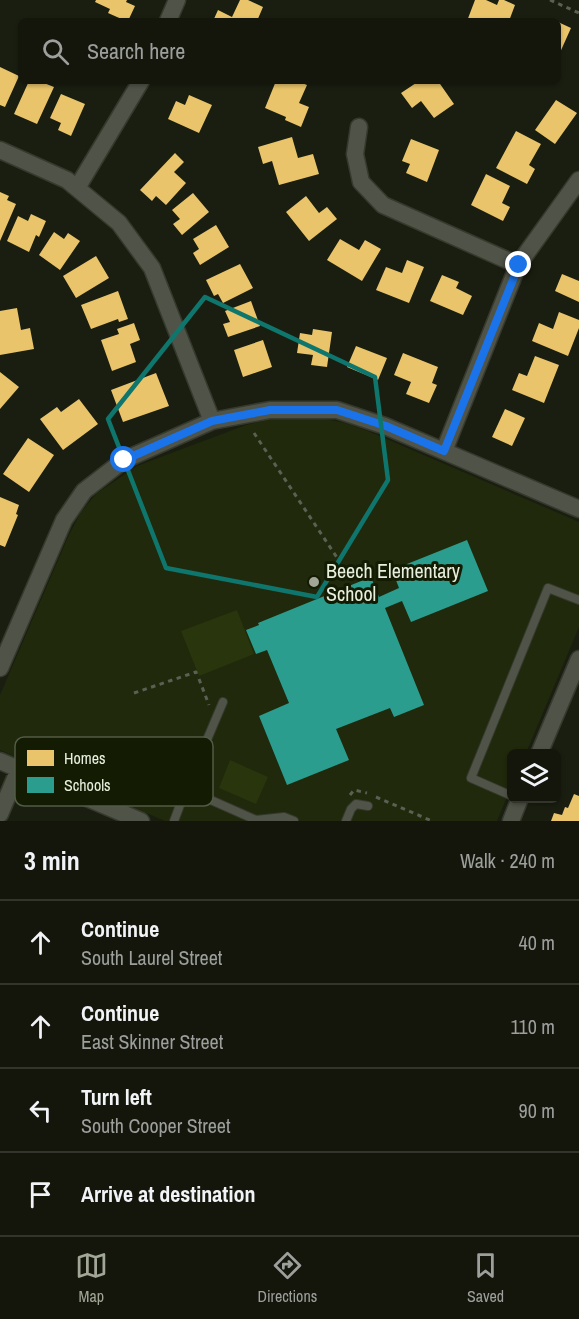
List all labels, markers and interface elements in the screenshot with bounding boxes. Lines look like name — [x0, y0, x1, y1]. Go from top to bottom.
search box — [18, 18, 561, 84]
icon: search — [39, 35, 72, 68]
text: Search here — [87, 36, 185, 66]
route end — [505, 251, 531, 277]
route start — [110, 446, 136, 472]
place label: Beech Elementary School — [326, 557, 461, 607]
marker: Beech Elementary School — [307, 575, 321, 589]
legend — [15, 737, 213, 806]
text: Homes — [64, 747, 106, 769]
map controls — [507, 749, 561, 803]
button: layers — [507, 749, 561, 803]
text: Schools — [64, 774, 111, 796]
text: 3 min — [24, 843, 80, 878]
text: Walk · 240 m — [460, 847, 555, 874]
text: Continue — [81, 914, 159, 944]
icon: ahead — [24, 926, 57, 959]
text: 40 m — [519, 929, 555, 956]
text: South Laurel Street — [81, 944, 222, 971]
text: Continue — [81, 998, 159, 1028]
icon: ahead — [24, 1010, 57, 1043]
text: 110 m — [511, 1013, 555, 1040]
text: East Skinner Street — [81, 1028, 223, 1055]
text: Turn left — [81, 1082, 152, 1112]
icon: left — [24, 1094, 57, 1127]
text: 90 m — [519, 1097, 555, 1124]
text: South Cooper Street — [81, 1112, 231, 1139]
icon: arrive — [24, 1178, 57, 1211]
text: Arrive at destination — [81, 1179, 255, 1209]
tab: Map — [75, 1249, 108, 1307]
tab: Directions — [257, 1249, 317, 1307]
tab: Saved — [467, 1249, 504, 1307]

